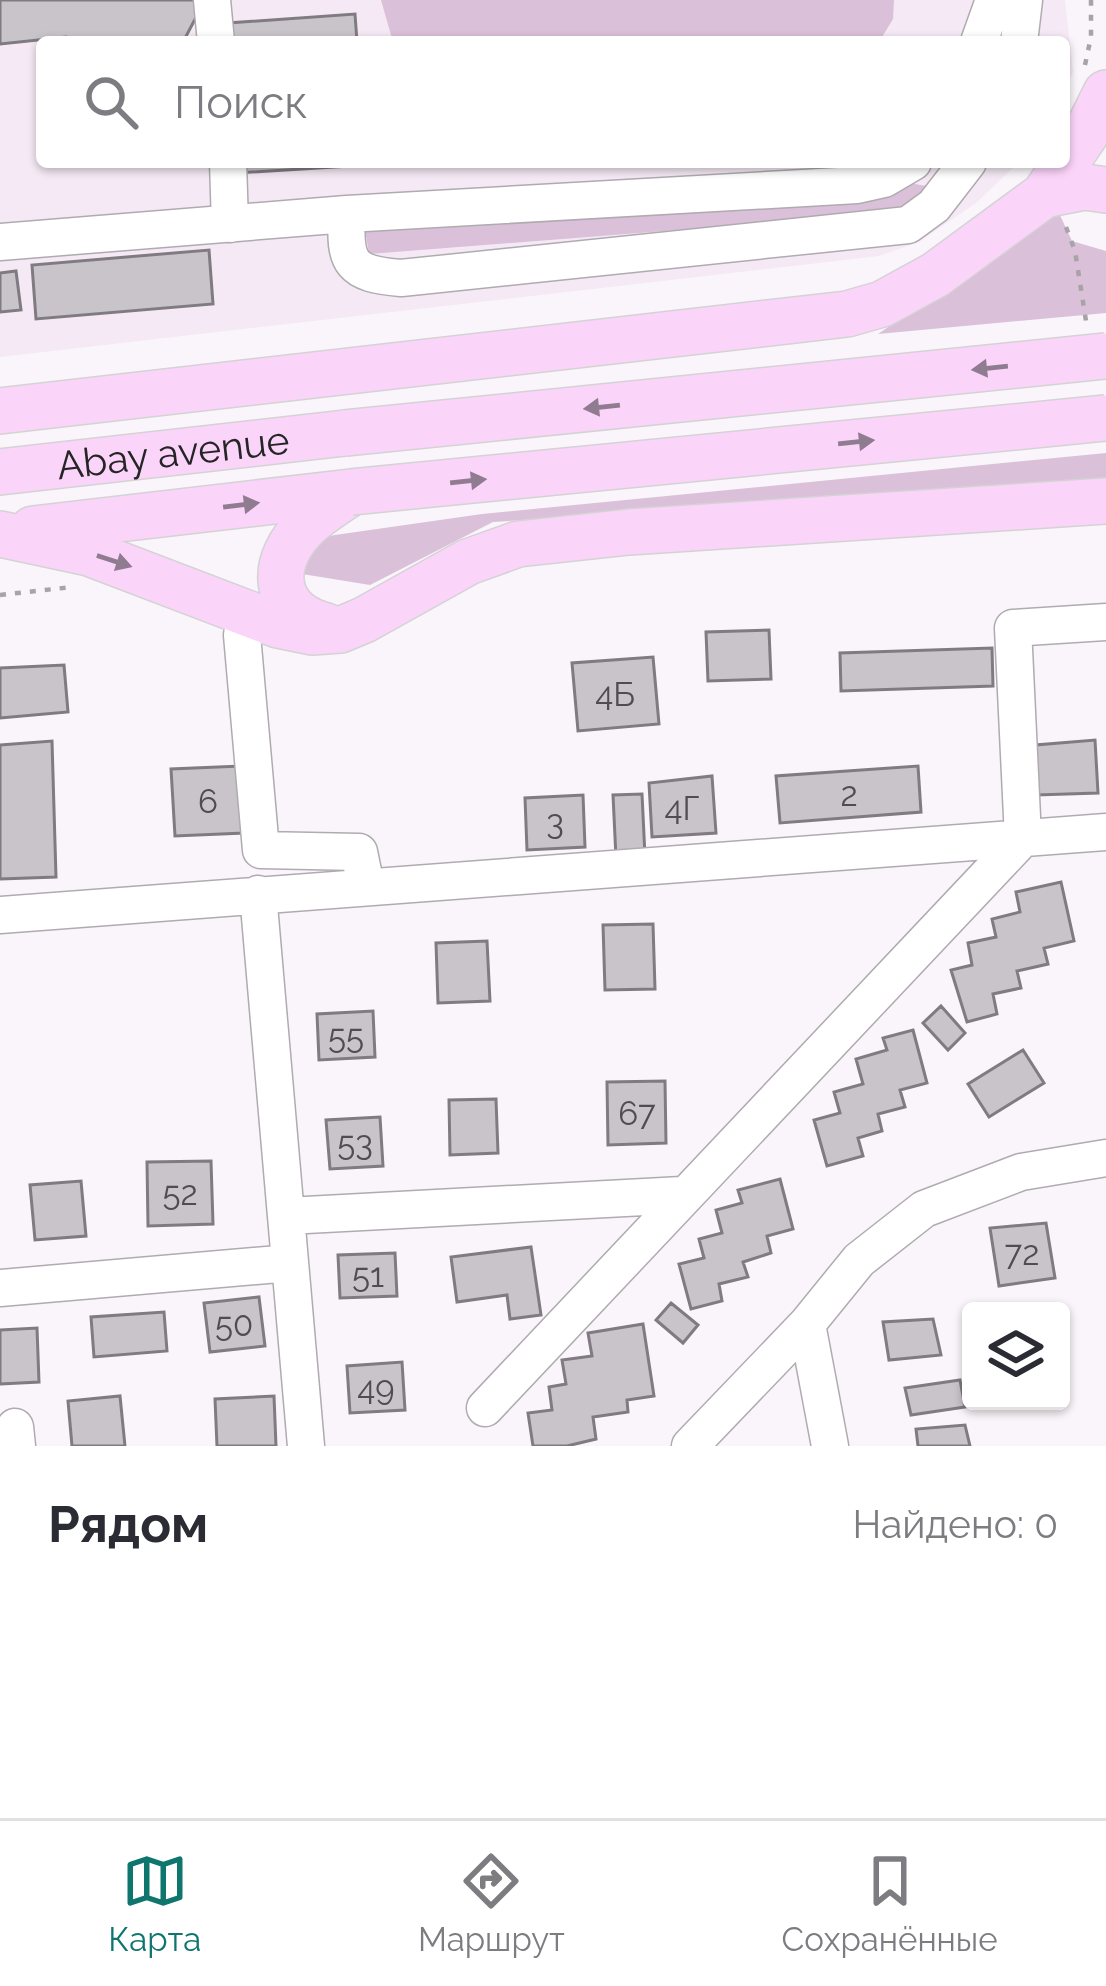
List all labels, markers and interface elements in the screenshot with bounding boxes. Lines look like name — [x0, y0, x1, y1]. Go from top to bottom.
search box — [36, 36, 1070, 168]
icon: search — [78, 69, 144, 135]
text: Поиск — [174, 76, 308, 129]
one-way arrow — [970, 359, 1008, 378]
one-way arrow — [582, 398, 620, 417]
street label: Abay avenue — [54, 416, 292, 488]
one-way arrow — [838, 432, 875, 451]
one-way arrow — [449, 471, 487, 490]
one-way arrow — [223, 495, 260, 514]
one-way arrow — [96, 553, 133, 572]
house number: 4Б — [595, 675, 635, 714]
house number: 2 — [840, 775, 858, 814]
house number: 6 — [198, 782, 218, 821]
house number: 4Г — [664, 789, 700, 828]
house number: 3 — [546, 803, 564, 842]
house number: 55 — [328, 1017, 364, 1056]
house number: 67 — [618, 1094, 656, 1133]
house number: 53 — [337, 1124, 373, 1163]
house number: 52 — [162, 1174, 198, 1213]
house number: 72 — [1005, 1234, 1039, 1273]
house number: 51 — [352, 1256, 384, 1295]
map controls — [962, 1302, 1070, 1410]
button: layers — [962, 1302, 1070, 1410]
house number: 50 — [215, 1305, 253, 1344]
house number: 49 — [357, 1369, 395, 1408]
text: Рядом — [48, 1494, 208, 1554]
text: Найдено: 0 — [852, 1501, 1058, 1547]
tab: Карта — [108, 1848, 201, 1959]
tab: Маршрут — [418, 1848, 565, 1959]
tab: Сохранённые — [782, 1848, 998, 1959]

